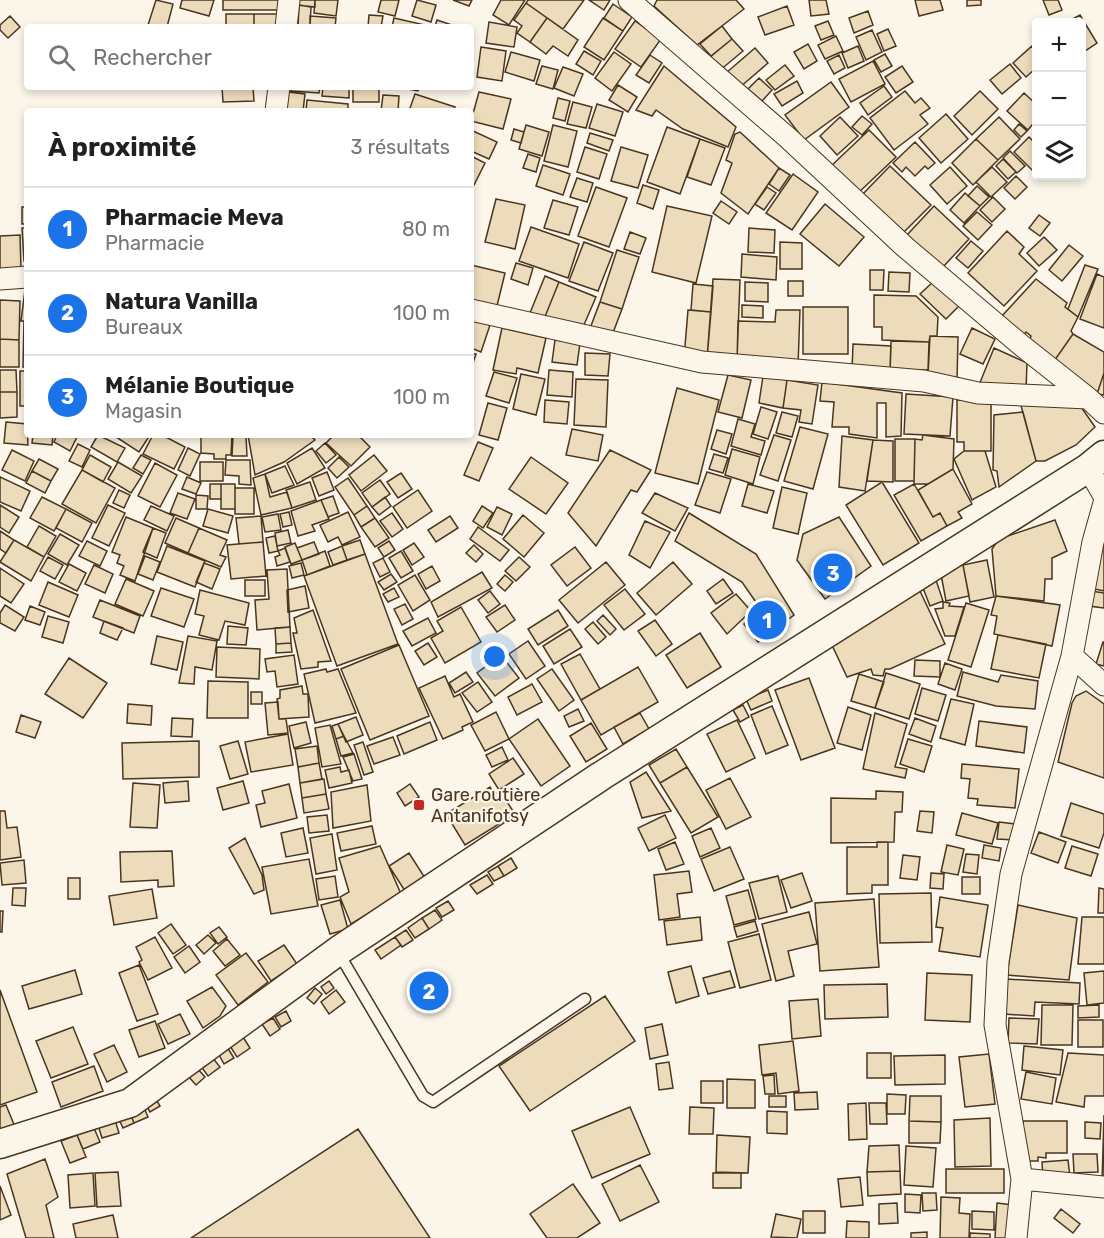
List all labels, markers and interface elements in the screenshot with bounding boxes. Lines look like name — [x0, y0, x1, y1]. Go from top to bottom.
map controls — [1032, 18, 1086, 180]
button: + — [1032, 18, 1086, 72]
search box — [24, 24, 474, 90]
icon: search — [45, 41, 78, 74]
text: Rechercher — [93, 44, 212, 71]
button: − — [1032, 72, 1086, 126]
button: layers — [1032, 126, 1086, 180]
text: À proximité — [48, 132, 197, 163]
text: 3 résultats — [351, 135, 450, 159]
text: Pharmacie Meva — [105, 204, 284, 231]
text: 1 — [63, 217, 72, 241]
text: 80 m — [402, 217, 450, 241]
text: Pharmacie — [105, 231, 205, 255]
text: Natura Vanilla — [105, 288, 258, 315]
text: 2 — [61, 301, 74, 325]
text: 100 m — [393, 301, 450, 325]
text: Bureaux — [105, 315, 183, 339]
text: Mélanie Boutique — [105, 372, 294, 399]
text: 3 — [61, 385, 74, 409]
text: 100 m — [393, 385, 450, 409]
text: Magasin — [105, 399, 182, 423]
pin: 3 — [814, 550, 852, 596]
pin: 1 — [748, 598, 786, 642]
your location — [480, 642, 509, 671]
place label: Gare routière Antanifotsy — [431, 784, 540, 827]
marker: Gare routière Antanifotsy — [412, 798, 426, 812]
pin: 2 — [410, 968, 448, 1014]

